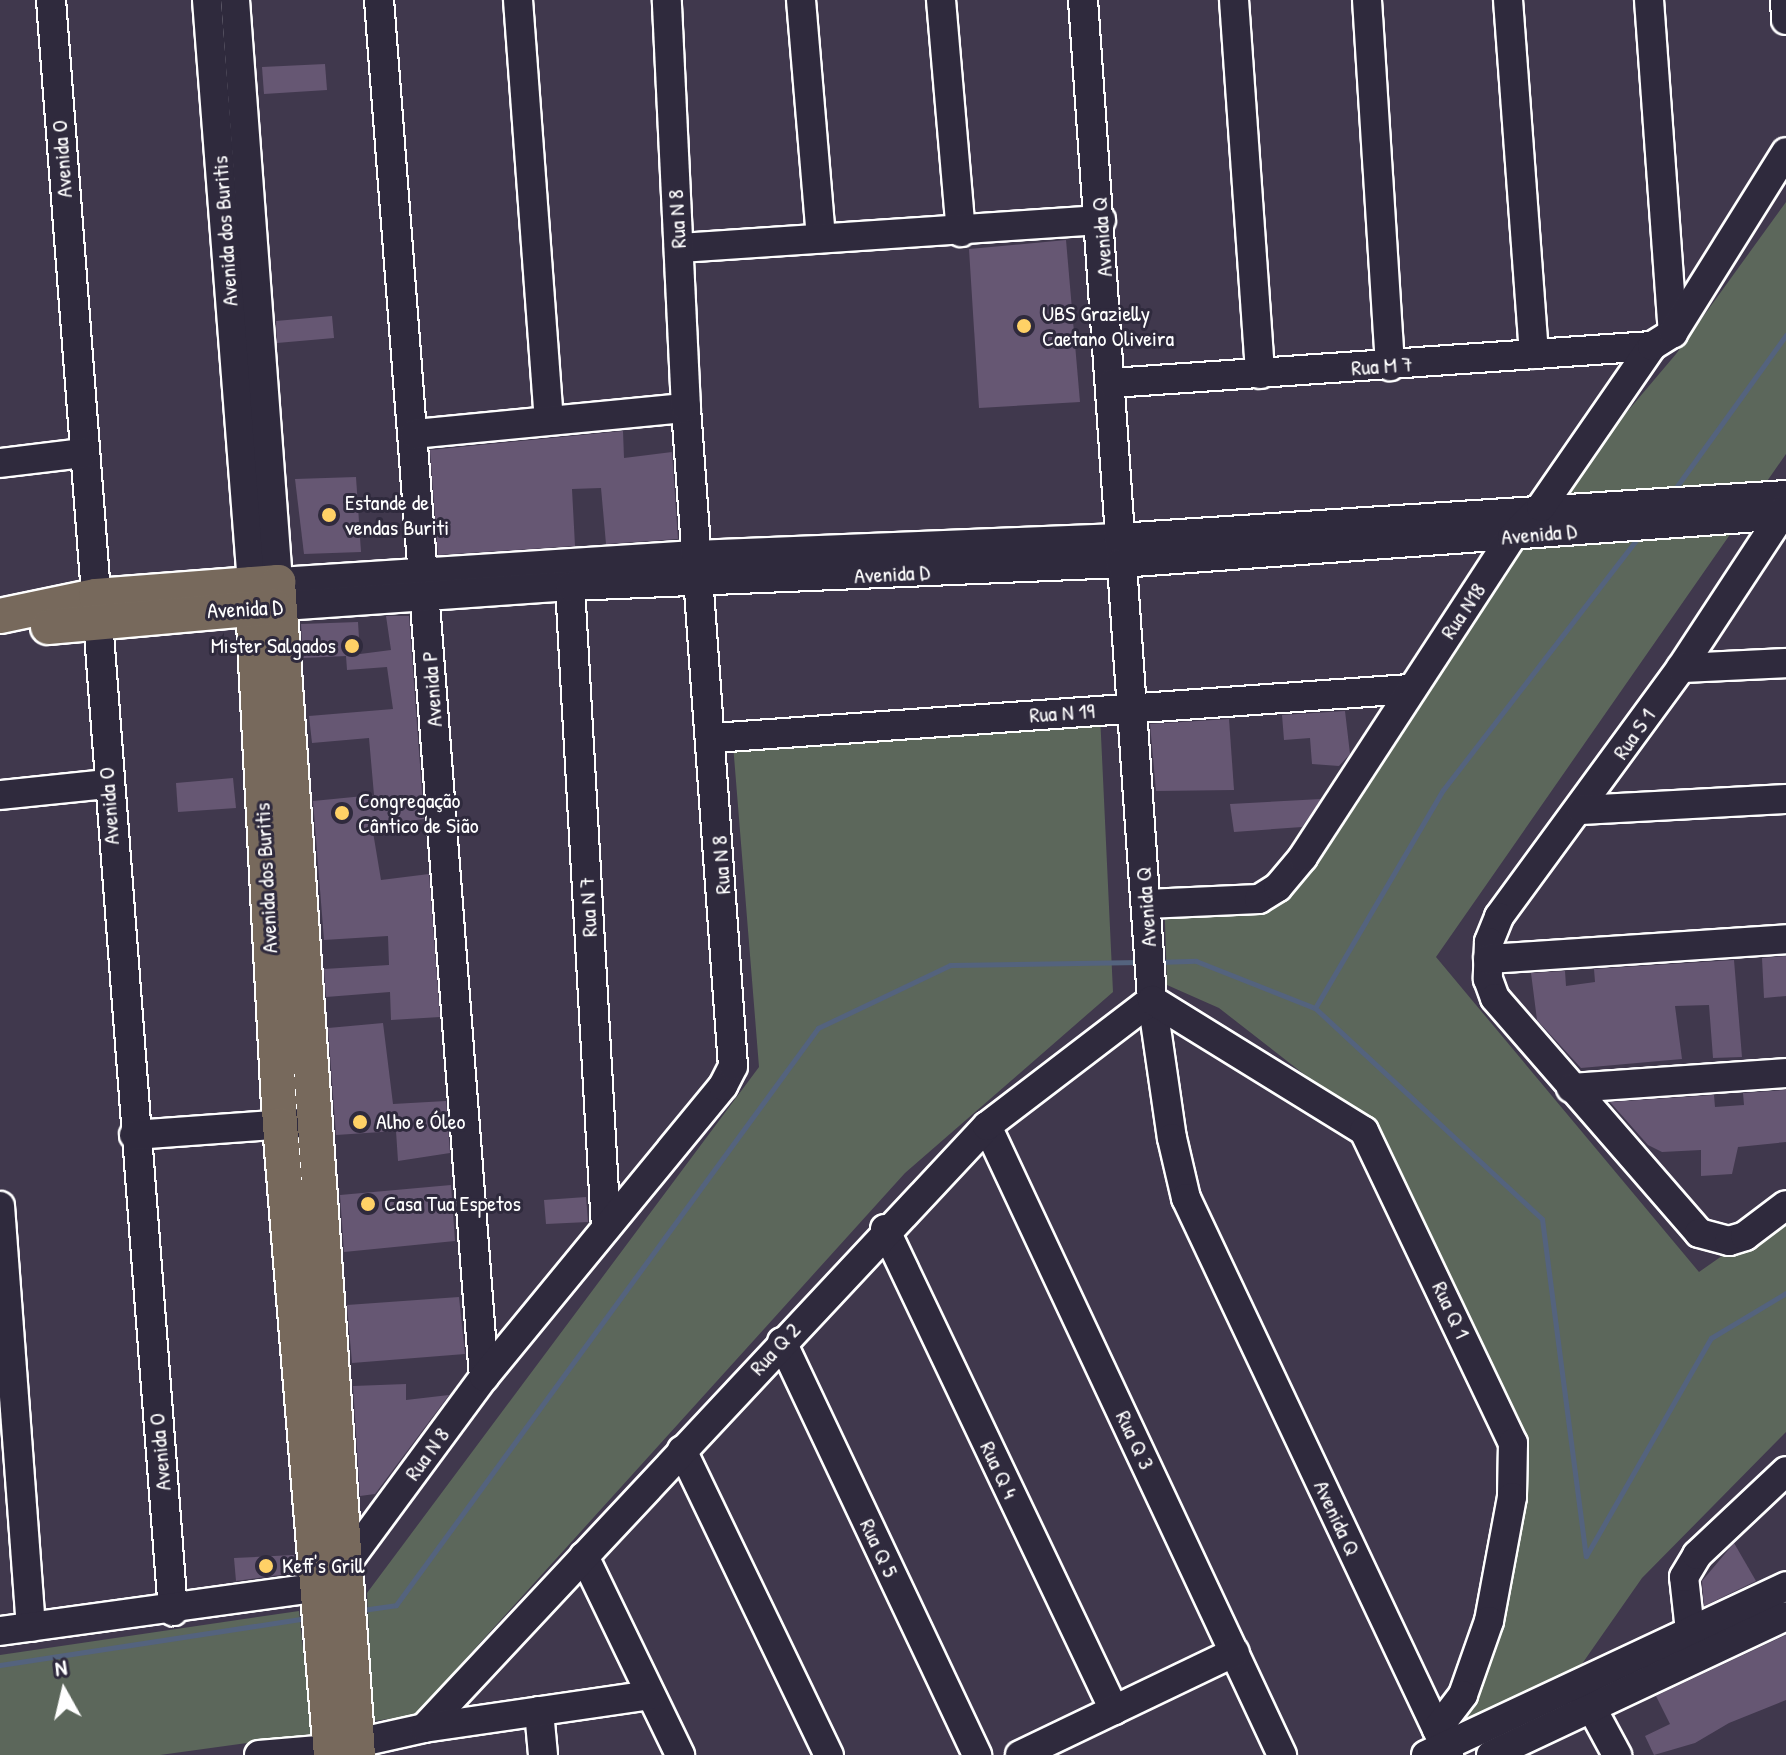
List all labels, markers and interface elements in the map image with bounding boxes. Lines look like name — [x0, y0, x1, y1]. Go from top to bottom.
street label: Avenida O — [46, 119, 78, 199]
street label: Avenida dos Buritis — [207, 155, 243, 307]
street label: Rua N 8 — [662, 189, 692, 249]
street label: Avenida Q — [1086, 196, 1118, 278]
place label: UBS Grazielly Caetano Oliveira — [1042, 300, 1174, 352]
marker: UBS Grazielly Caetano Oliveira — [1013, 315, 1035, 337]
street label: Rua M 7 — [1350, 351, 1414, 381]
place label: Estande de vendas Buriti — [345, 489, 449, 540]
marker: Estande de vendas Buriti — [320, 506, 338, 524]
street label: Avenida D — [1500, 518, 1578, 550]
street label: Avenida D — [853, 559, 931, 589]
street label: Rua N18 — [1435, 578, 1491, 644]
street label: Avenida D — [206, 594, 284, 624]
place label: Mister Salgados — [211, 633, 336, 659]
marker: Mister Salgados — [343, 637, 361, 655]
street label: Avenida P — [416, 650, 448, 728]
street label: Rua N 19 — [1029, 698, 1095, 728]
street label: Rua S 1 — [1607, 704, 1661, 764]
street label: Avenida O — [93, 766, 125, 846]
place label: Congregação Cântico de Sião — [358, 787, 478, 838]
street label: Avenida dos Buritis — [249, 802, 283, 954]
marker: Congregação Cântico de Sião — [333, 804, 351, 822]
street label: Rua N 8 — [706, 835, 736, 895]
street label: Avenida Q — [1130, 866, 1162, 948]
street label: Rua N 7 — [573, 876, 603, 938]
place label: Alho e Óleo — [376, 1109, 465, 1135]
marker: Alho e Óleo — [351, 1113, 369, 1131]
place label: Casa Tua Espetos — [384, 1191, 521, 1217]
marker: Casa Tua Espetos — [359, 1195, 377, 1213]
street label: Rua Q 1 — [1426, 1277, 1476, 1343]
street label: Rua Q 2 — [744, 1317, 806, 1381]
street label: Rua Q 3 — [1110, 1406, 1160, 1474]
street label: Avenida O — [143, 1412, 177, 1492]
street label: Rua N 8 — [399, 1422, 455, 1486]
street label: Rua Q 4 — [974, 1437, 1024, 1503]
street label: Avenida Q — [1308, 1476, 1366, 1560]
street label: Rua Q 5 — [854, 1515, 904, 1581]
place label: Keff's Grill — [282, 1553, 364, 1579]
marker: Keff's Grill — [257, 1557, 275, 1575]
north arrow — [24, 1651, 104, 1731]
text: N — [53, 1652, 69, 1683]

